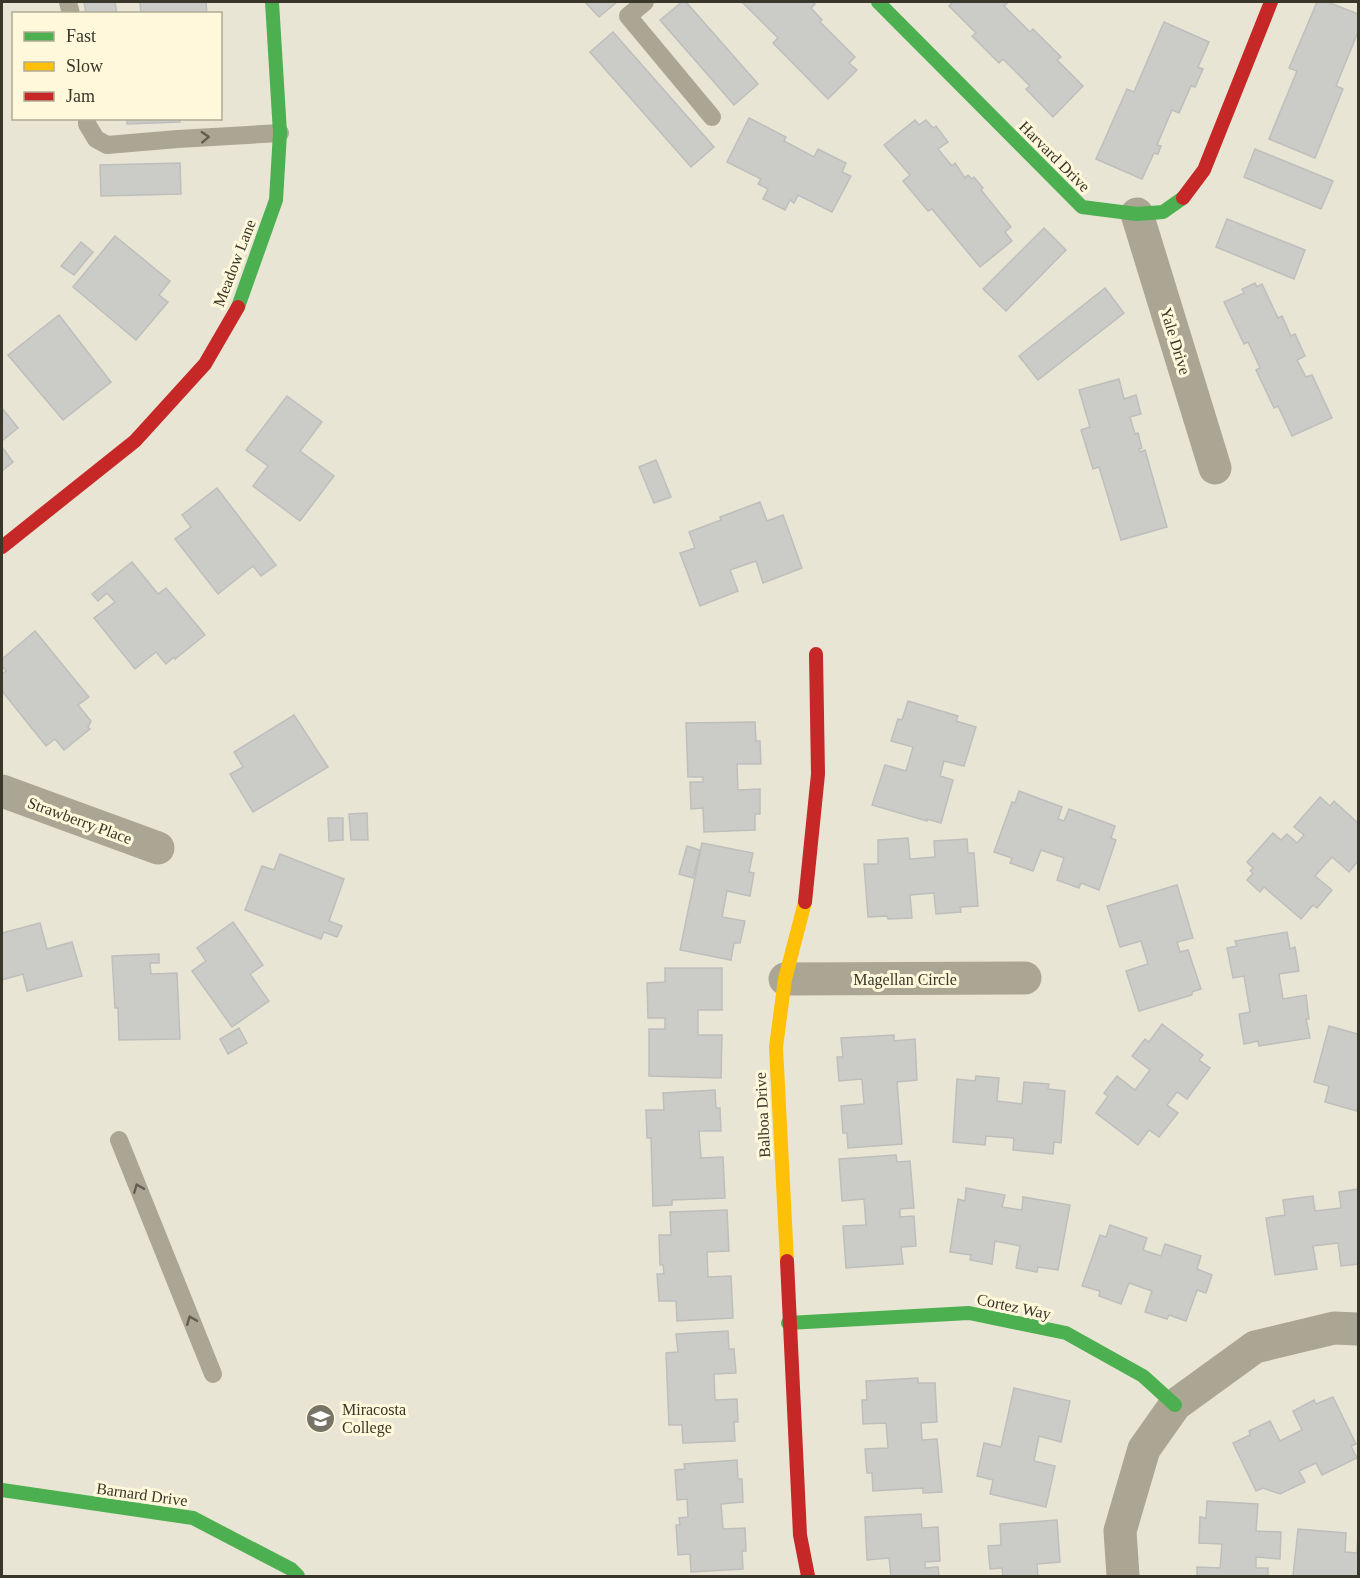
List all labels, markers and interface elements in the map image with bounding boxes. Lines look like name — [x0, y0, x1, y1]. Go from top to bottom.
legend — [12, 12, 222, 120]
text: Fast — [66, 26, 96, 46]
text: Slow — [66, 56, 103, 76]
text: Jam — [66, 86, 95, 106]
street label: Harvard Drive — [1016, 118, 1093, 195]
one-way arrow — [200, 131, 209, 144]
street label: Meadow Lane — [210, 217, 259, 309]
street label: Yale Drive — [1157, 306, 1194, 377]
street label: Strawberry Place — [25, 794, 134, 848]
street label: Magellan Circle — [853, 971, 957, 989]
street label: Balboa Drive — [752, 1072, 773, 1158]
one-way arrow — [132, 1183, 145, 1193]
street label: Cortez Way — [975, 1290, 1052, 1324]
one-way arrow — [186, 1315, 198, 1326]
place label: Miracosta College — [342, 1401, 406, 1437]
school or university icon: Miracosta College — [305, 1402, 337, 1434]
street label: Barnard Drive — [95, 1480, 189, 1509]

